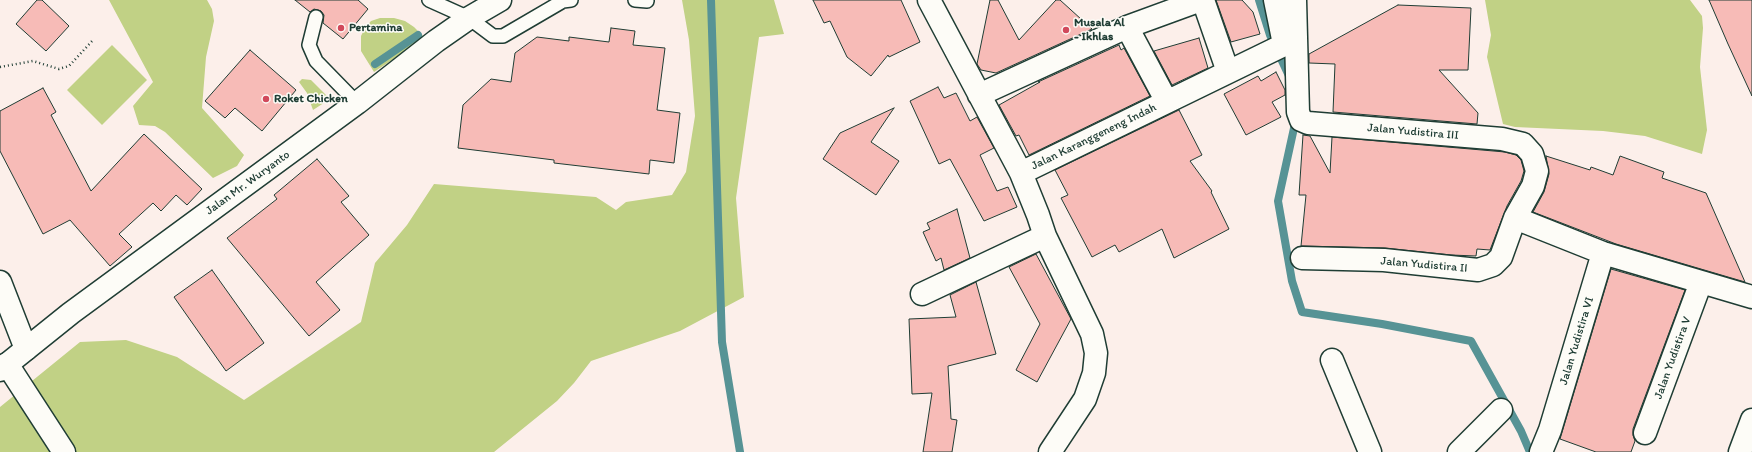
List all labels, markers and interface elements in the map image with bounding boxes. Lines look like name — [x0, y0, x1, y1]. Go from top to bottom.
place label: Musala Al - Ikhlas — [1074, 16, 1125, 44]
place label: Pertamina — [349, 21, 403, 35]
marker: Pertamina — [336, 23, 346, 33]
marker: Musala Al - Ikhlas — [1061, 25, 1071, 35]
place label: Roket Chicken — [274, 92, 348, 106]
marker: Roket Chicken — [261, 94, 271, 104]
street label: Jalan Karanggeneng Indah — [1029, 100, 1159, 174]
street label: Jalan Yudistira III — [1367, 121, 1459, 143]
street label: Jalan Mr. Wuryanto — [203, 148, 293, 218]
street label: Jalan Yudistira II — [1380, 254, 1468, 276]
street label: Jalan Yudistira VI — [1557, 295, 1597, 387]
street label: Jalan Yudistira V — [1651, 315, 1695, 401]

